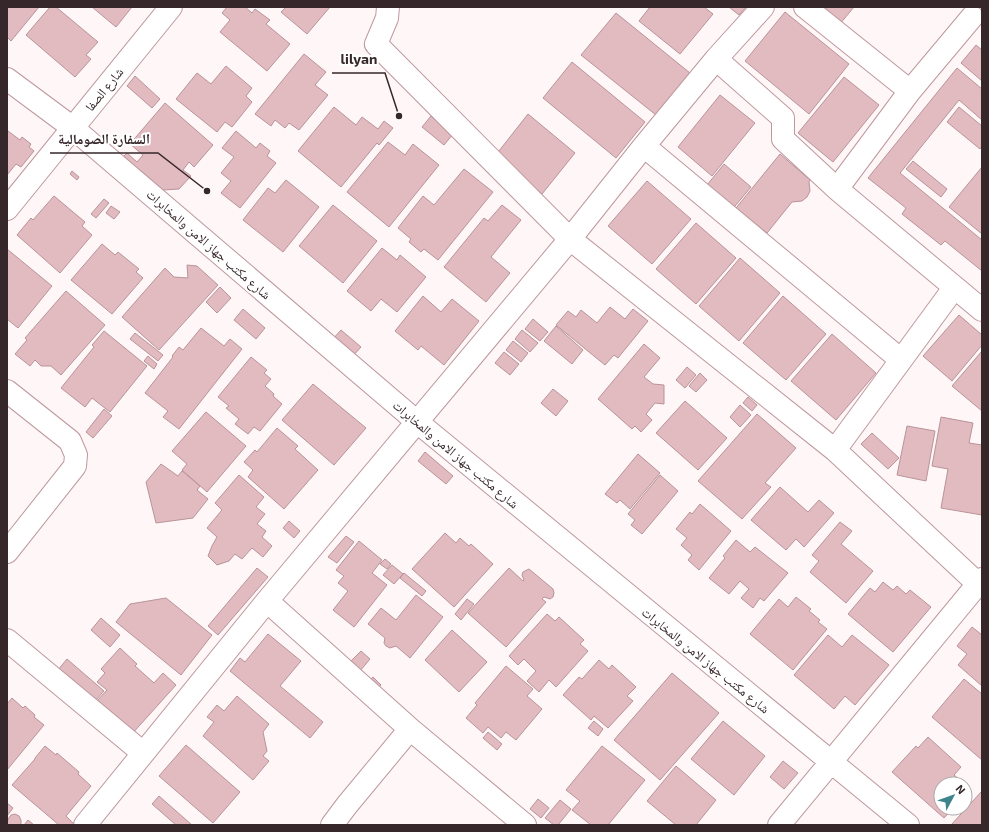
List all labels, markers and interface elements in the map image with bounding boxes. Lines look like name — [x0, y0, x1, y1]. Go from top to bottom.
callout: lilyan — [332, 47, 385, 73]
text: lilyan — [341, 50, 377, 67]
street label: شارع الصفا — [81, 64, 128, 115]
callout: السفارة الصومالية — [50, 127, 158, 153]
text: السفارة الصومالية — [58, 130, 150, 147]
street label: شارع مكتب جهاز الامن والمخابرات — [142, 186, 274, 304]
street label: شارع مكتب جهاز الامن والمخابرات — [388, 397, 522, 513]
street label: شارع مكتب جهاز الامن والمخابرات — [638, 604, 773, 718]
north arrow — [933, 776, 973, 816]
text: N — [953, 782, 968, 796]

